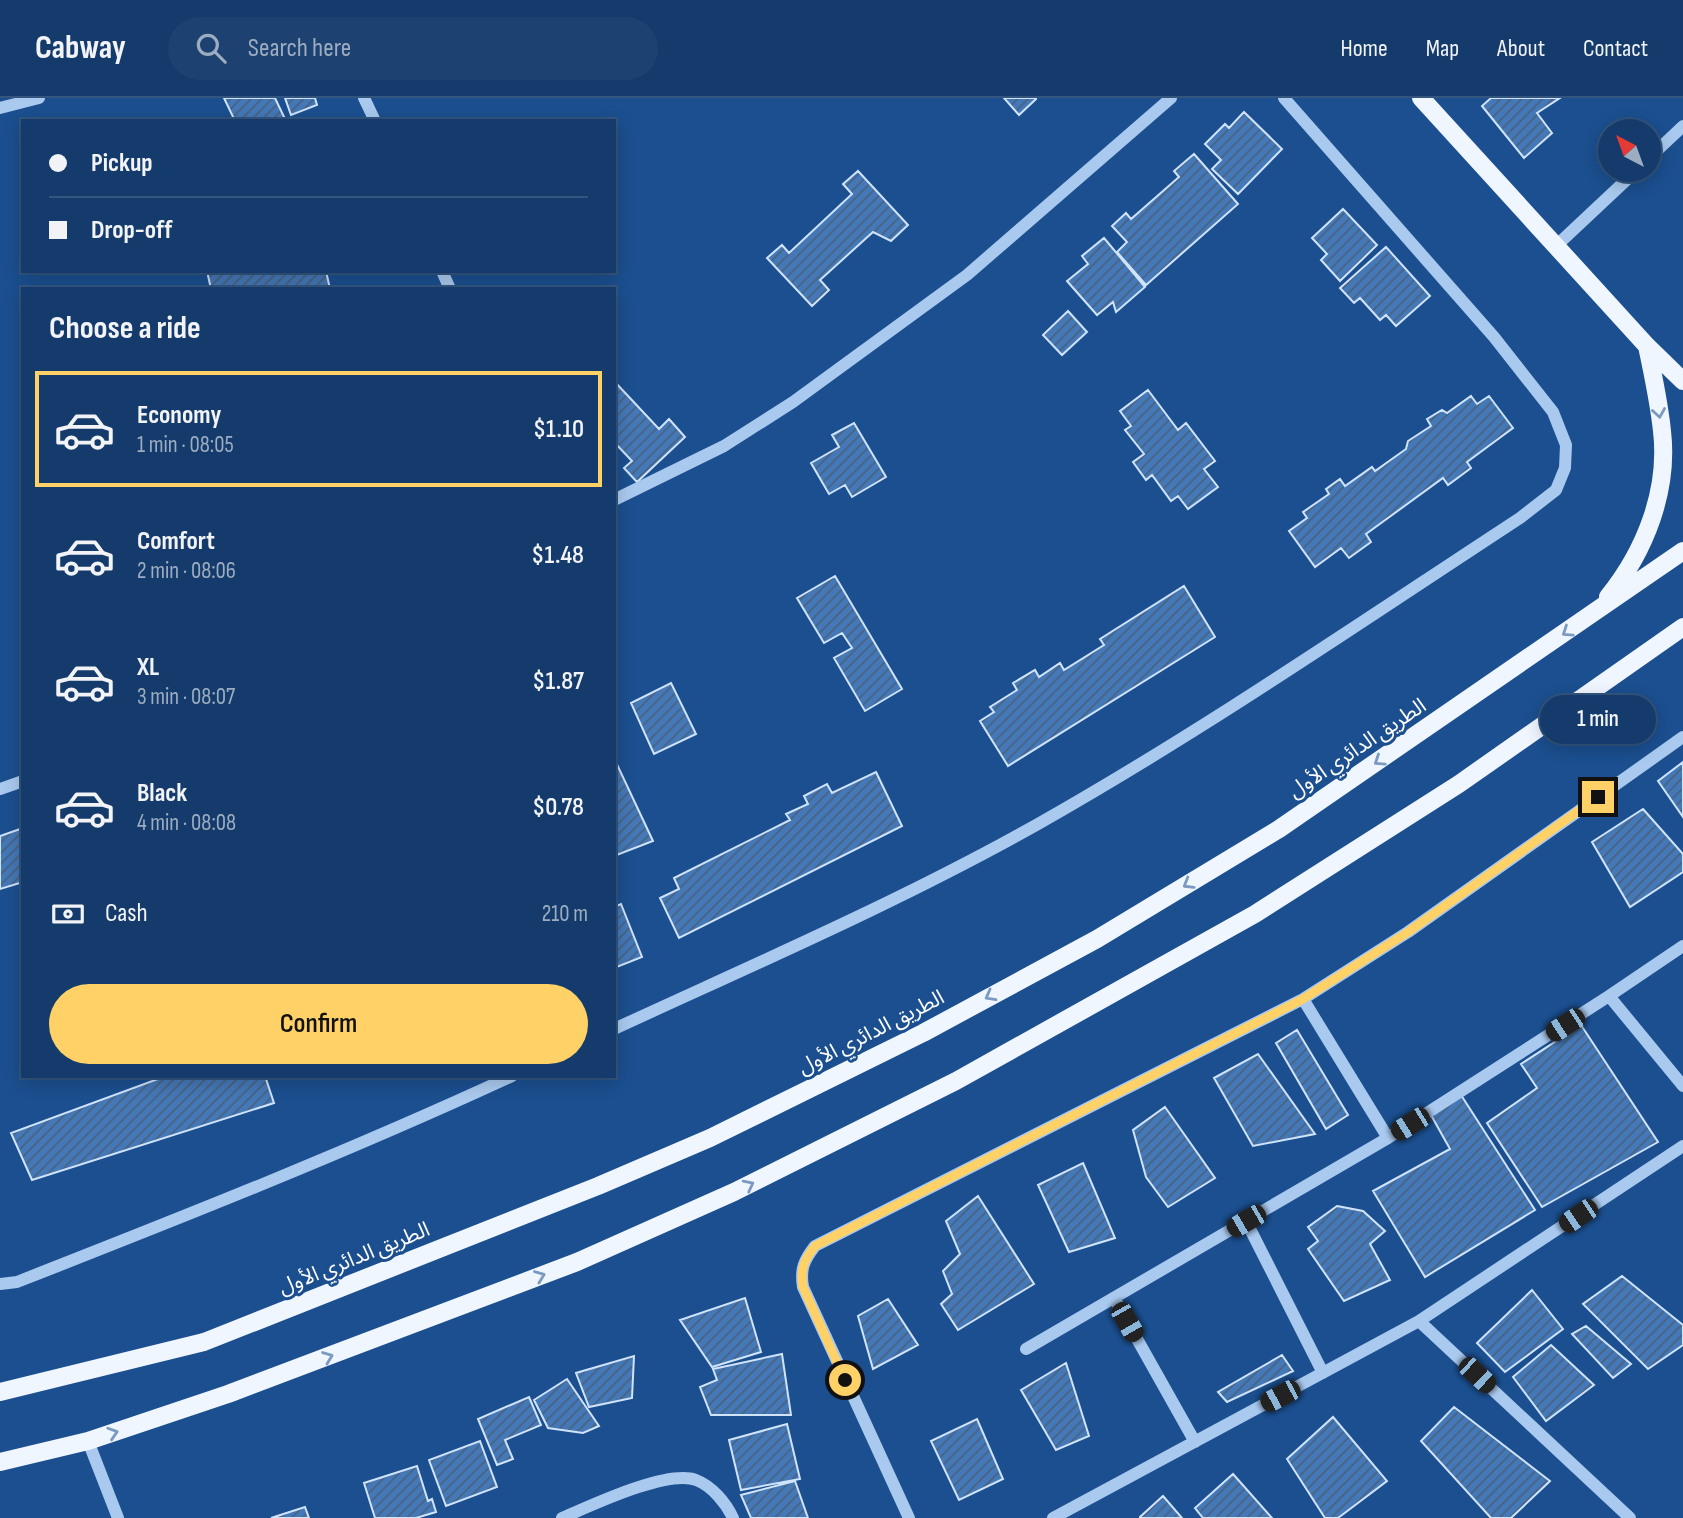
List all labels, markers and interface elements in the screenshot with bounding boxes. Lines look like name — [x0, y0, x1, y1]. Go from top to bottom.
search box — [168, 17, 658, 80]
text: Cabway — [35, 28, 126, 68]
icon: search — [192, 29, 230, 67]
text: Search here — [248, 33, 351, 64]
text: Home — [1340, 34, 1388, 63]
text: Map — [1426, 34, 1459, 63]
text: About — [1497, 34, 1545, 63]
text: Contact — [1583, 34, 1648, 63]
north arrow — [1598, 119, 1661, 182]
map controls — [1598, 119, 1661, 182]
text: Pickup — [91, 148, 153, 179]
text: Drop-off — [91, 215, 172, 246]
text: Choose a ride — [49, 309, 201, 348]
icon: car — [53, 398, 116, 461]
text: Economy — [137, 400, 221, 431]
one-way arrow — [1651, 407, 1666, 419]
text: $1.10 — [533, 414, 584, 445]
text: 1 min · 08:05 — [137, 431, 234, 459]
icon: car — [53, 524, 116, 587]
text: Comfort — [137, 526, 215, 557]
text: $1.48 — [531, 540, 584, 571]
text: 2 min · 08:06 — [137, 557, 236, 585]
one-way arrow — [1562, 624, 1575, 636]
icon: car — [53, 650, 116, 713]
text: XL — [137, 652, 159, 683]
text: $1.87 — [532, 666, 584, 697]
text: 3 min · 08:07 — [137, 683, 235, 711]
street label: الطريق الدائري الأول — [1284, 693, 1433, 806]
callout: 1 min — [1540, 696, 1656, 744]
text: 1 min — [1577, 705, 1619, 733]
one-way arrow — [1374, 753, 1387, 765]
icon: car — [53, 776, 116, 839]
text: Black — [137, 778, 187, 809]
route end — [1582, 781, 1614, 813]
text: $0.78 — [532, 792, 584, 823]
text: 4 min · 08:08 — [137, 809, 236, 837]
one-way arrow — [1182, 875, 1195, 888]
icon: cash — [49, 895, 87, 933]
text: Cash — [105, 898, 148, 929]
text: 210 m — [542, 900, 588, 928]
button: Confirm — [49, 984, 588, 1064]
street label: الطريق الدائري الأول — [794, 985, 950, 1083]
one-way arrow — [985, 988, 998, 1002]
car — [1542, 1005, 1589, 1045]
car — [1387, 1104, 1434, 1144]
one-way arrow — [742, 1179, 754, 1193]
car — [1555, 1196, 1602, 1236]
car — [1223, 1201, 1270, 1241]
street label: الطريق الدائري الأول — [275, 1217, 434, 1303]
one-way arrow — [534, 1270, 546, 1284]
car — [1108, 1299, 1147, 1345]
one-way arrow — [321, 1351, 333, 1365]
car — [1455, 1353, 1500, 1397]
route start — [829, 1364, 861, 1396]
car — [1257, 1377, 1304, 1415]
one-way arrow — [107, 1427, 119, 1441]

